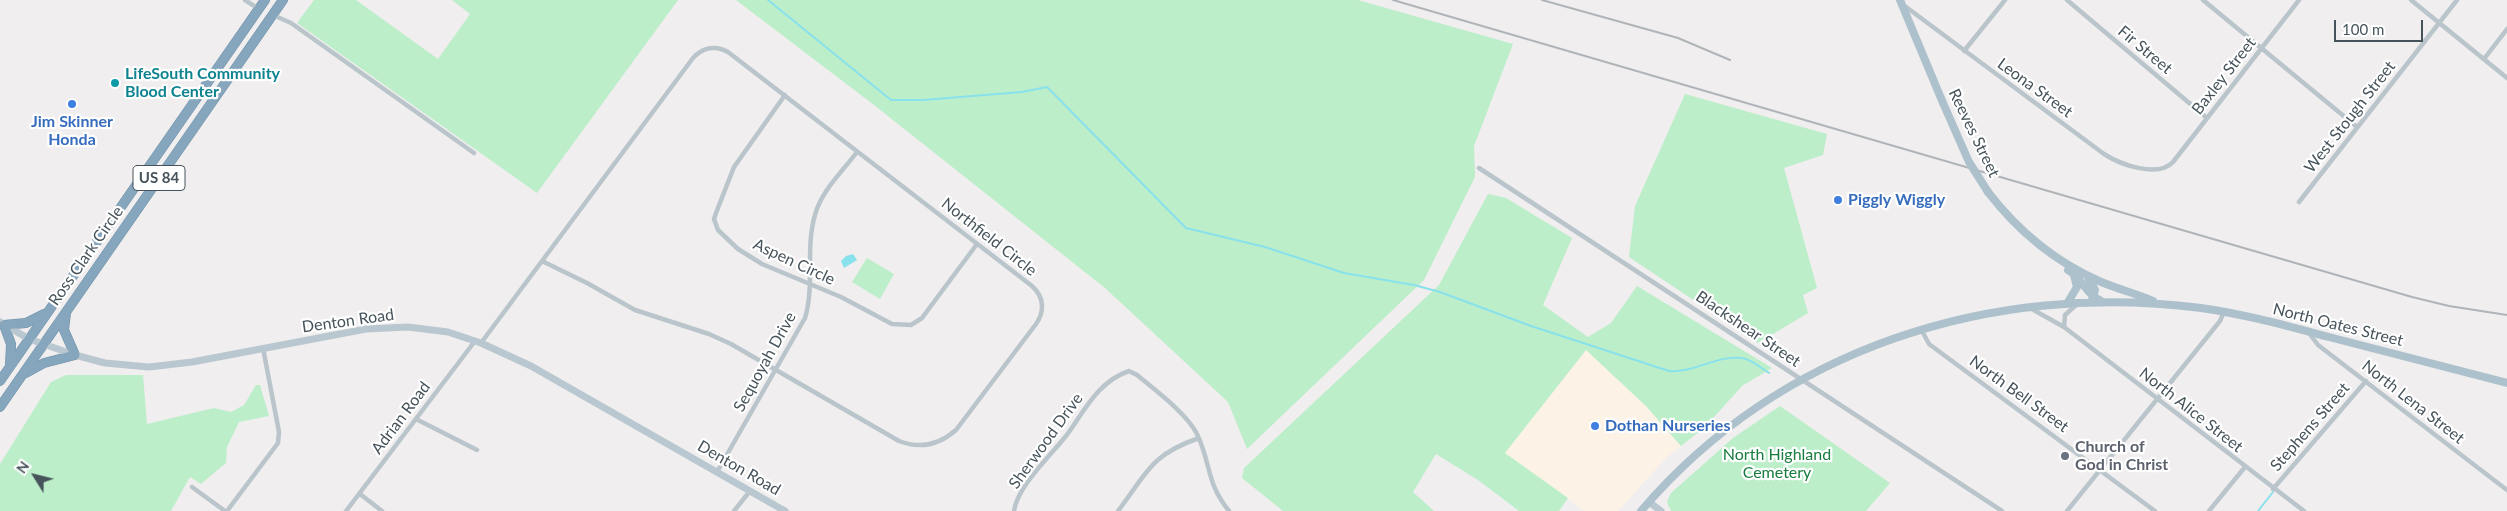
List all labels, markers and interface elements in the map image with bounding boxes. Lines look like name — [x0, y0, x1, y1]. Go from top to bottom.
scale bar — [2337, 10, 2426, 42]
text: 100 m — [2342, 20, 2384, 38]
street label: Fir Street — [2114, 22, 2176, 78]
street label: Baxley Street — [2188, 34, 2260, 118]
street label: Leona Street — [1994, 54, 2076, 122]
street label: West Stough Street — [2300, 57, 2400, 177]
place label: LifeSouth Community Blood Center — [125, 64, 280, 102]
marker: LifeSouth Community Blood Center — [109, 77, 121, 89]
street label: Reeves Street — [1944, 86, 2004, 180]
marker: Jim Skinner Honda — [66, 98, 78, 110]
place label: Jim Skinner Honda — [31, 112, 113, 150]
road number: US 84 — [133, 166, 185, 190]
place label: Piggly Wiggly — [1848, 190, 1945, 210]
street label: Northfield Circle — [937, 194, 1041, 280]
marker: Piggly Wiggly — [1832, 194, 1844, 206]
street label: Ross Clark Circle — [45, 203, 127, 309]
street label: Aspen Circle — [750, 235, 838, 289]
street label: Blackshear Street — [1692, 287, 1804, 371]
street label: North Oates Street — [2271, 300, 2405, 350]
street label: Denton Road — [301, 305, 395, 337]
street label: Sequoyah Drive — [730, 309, 800, 415]
street label: North Bell Street — [1966, 352, 2072, 436]
street label: North Lena Street — [2358, 356, 2468, 448]
street label: North Alice Street — [2135, 364, 2247, 456]
street label: Adrian Road — [368, 378, 434, 458]
street label: Stephens Street — [2266, 379, 2354, 475]
street label: Sherwood Drive — [1005, 389, 1087, 493]
place label: Dothan Nurseries — [1605, 416, 1730, 436]
marker: Dothan Nurseries — [1589, 420, 1601, 432]
street label: Denton Road — [694, 437, 784, 499]
place label: Church of God in Christ — [2075, 437, 2168, 475]
park label: North Highland Cemetery — [1723, 445, 1831, 483]
marker: Church of God in Christ — [2059, 450, 2071, 462]
north arrow — [10, 451, 60, 501]
text: N — [12, 458, 33, 476]

